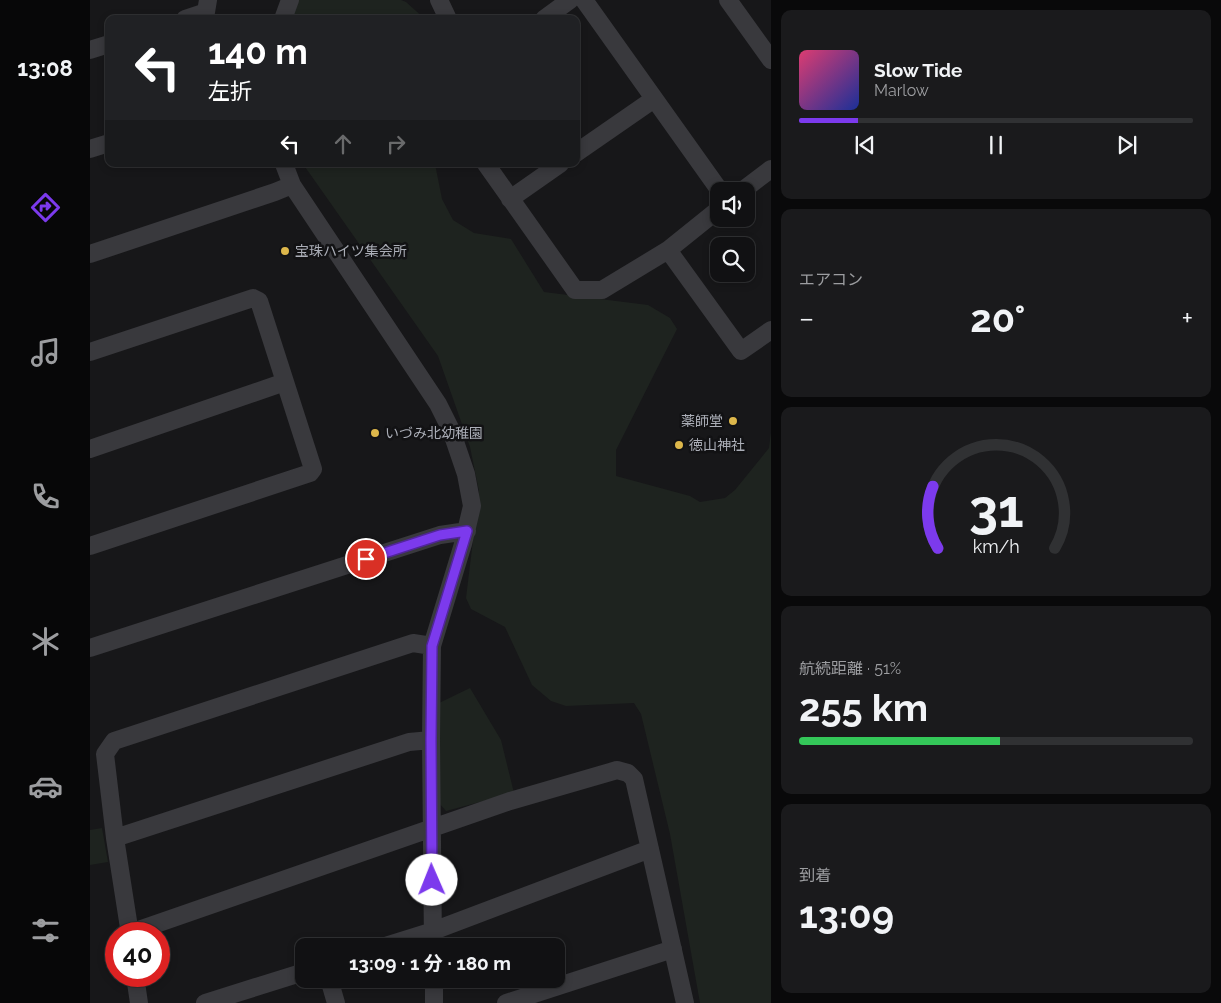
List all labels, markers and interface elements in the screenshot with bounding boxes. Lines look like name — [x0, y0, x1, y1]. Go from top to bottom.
text: 140 m — [208, 31, 308, 72]
icon: left — [125, 35, 190, 100]
text: 13:08 — [17, 55, 73, 81]
text: Slow Tide — [874, 59, 963, 81]
text: 左折 — [208, 78, 252, 104]
text: Marlow — [874, 81, 929, 100]
icon: left — [276, 130, 304, 158]
icon: ahead — [329, 130, 357, 158]
icon: right — [382, 130, 410, 158]
icon: previous — [851, 131, 879, 159]
icon: pause — [982, 131, 1010, 159]
icon: next — [1113, 131, 1141, 159]
map controls — [710, 182, 755, 282]
button: sound — [710, 182, 755, 227]
icon: directions — [28, 190, 63, 225]
button: search — [710, 237, 755, 282]
place label: 宝珠ハイツ集会所 — [295, 243, 407, 259]
marker: 宝珠ハイツ集会所 — [279, 245, 291, 257]
text: エアコン — [799, 270, 863, 289]
text: 20° — [970, 296, 1025, 341]
text: − — [799, 302, 814, 335]
text: + — [1181, 302, 1193, 335]
icon: music — [28, 335, 63, 370]
place label: 薬師堂 — [681, 413, 723, 429]
marker: 薬師堂 — [727, 415, 739, 427]
place label: いづみ北幼稚園 — [385, 425, 483, 441]
marker: いづみ北幼稚園 — [369, 427, 381, 439]
place label: 徳山神社 — [689, 437, 745, 453]
marker: 徳山神社 — [673, 439, 685, 451]
text: 31 — [969, 478, 1023, 539]
icon: phone — [28, 479, 63, 514]
text: km/h — [972, 536, 1020, 557]
pin — [345, 538, 387, 580]
icon: arrive — [352, 545, 380, 573]
icon: climate — [28, 624, 63, 659]
text: 航続距離 · 51% — [799, 659, 901, 678]
text: 255 km — [799, 685, 928, 730]
icon: car — [28, 769, 63, 804]
position arrow — [405, 853, 457, 905]
text: 到着 — [799, 866, 831, 885]
text: 13:09 — [799, 892, 894, 937]
icon: filters — [28, 913, 63, 948]
speed limit sign: 40 — [105, 922, 170, 987]
text: 13:09 · 1 分 · 180 m — [349, 952, 511, 974]

